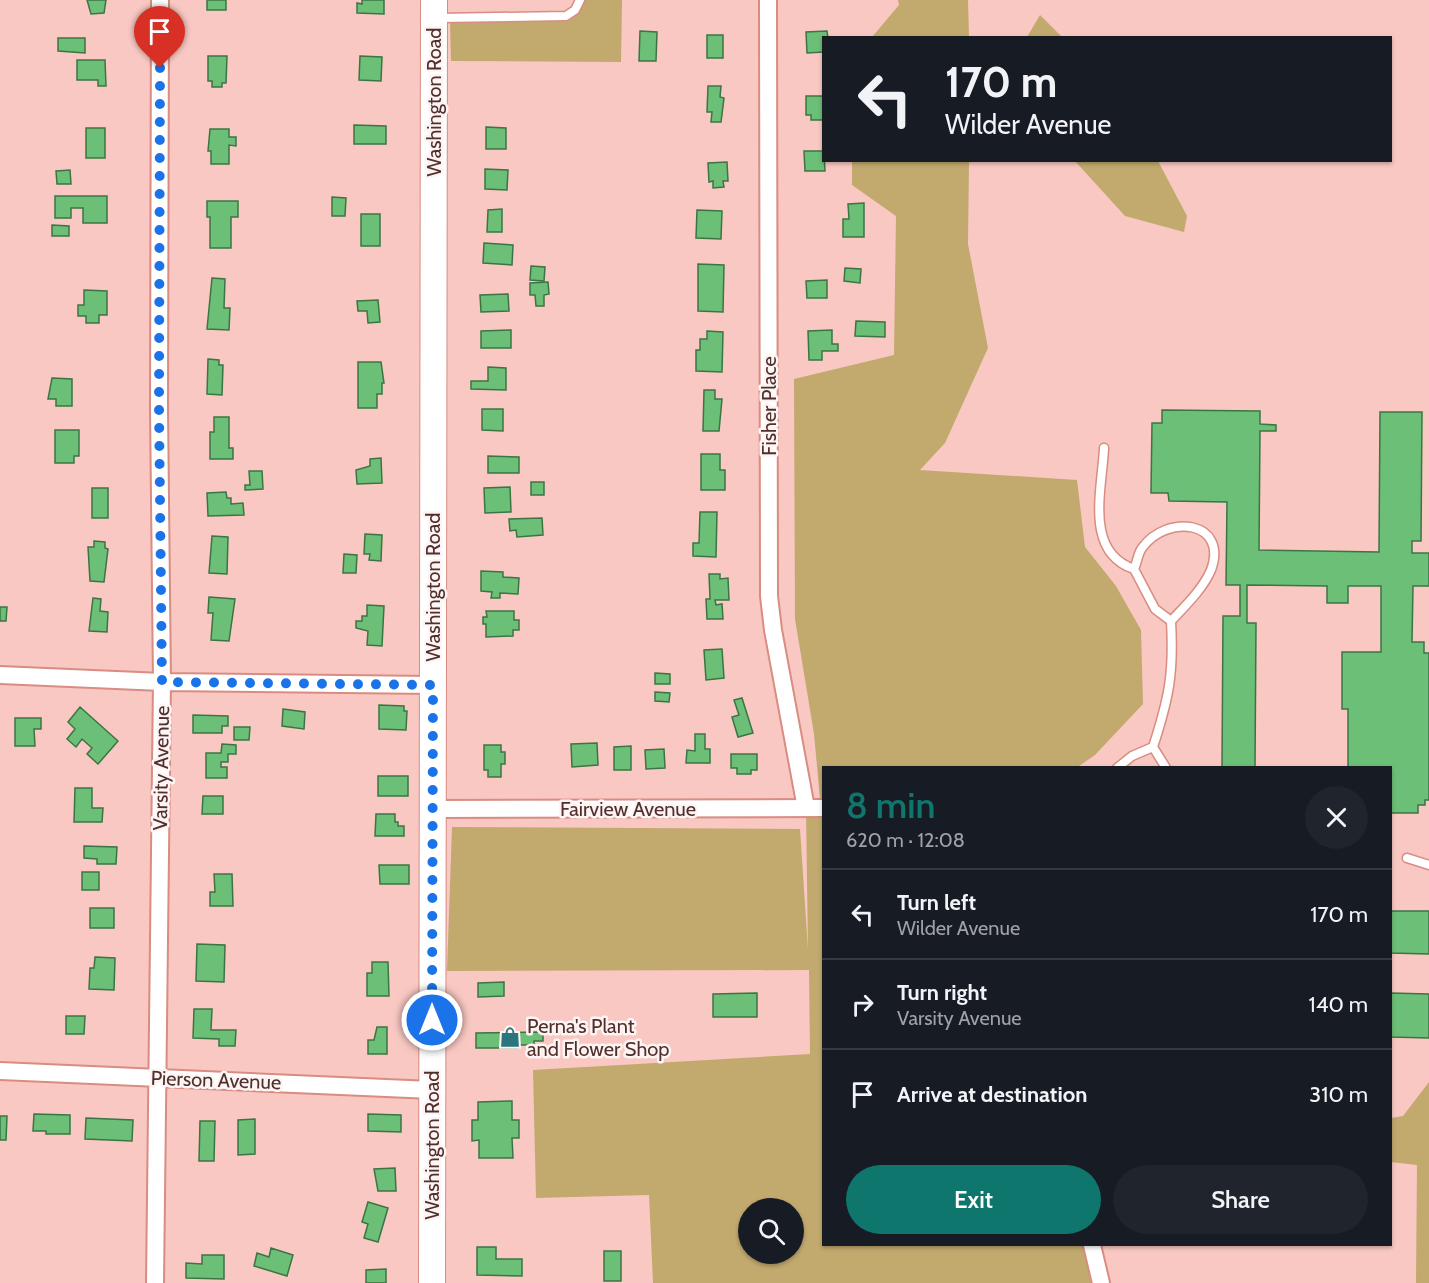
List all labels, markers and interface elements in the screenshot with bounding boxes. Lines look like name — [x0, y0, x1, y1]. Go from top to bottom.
pin — [134, 6, 185, 68]
icon: arrive — [143, 15, 176, 48]
street label: Washington Road — [422, 28, 446, 176]
text: 170 m — [945, 56, 1057, 108]
icon: left — [846, 60, 924, 138]
text: Wilder Avenue — [945, 108, 1111, 141]
street label: Fisher Place — [757, 356, 781, 456]
street label: Washington Road — [421, 513, 445, 661]
street label: Varsity Avenue — [148, 705, 174, 831]
text: 8 min — [846, 783, 936, 827]
button: close — [1305, 786, 1368, 849]
street label: Fairview Avenue — [560, 797, 696, 821]
text: 620 m · 12:08 — [846, 828, 965, 852]
text: Turn left — [897, 889, 976, 916]
icon: left — [846, 898, 879, 931]
text: 170 m — [1310, 901, 1368, 928]
text: Wilder Avenue — [897, 916, 1020, 940]
text: Turn right — [897, 979, 987, 1006]
position arrow — [400, 988, 464, 1052]
icon: right — [846, 988, 879, 1021]
text: 140 m — [1309, 991, 1368, 1018]
text: Varsity Avenue — [897, 1006, 1022, 1030]
place label: Perna's Plant and Flower Shop — [527, 1014, 669, 1061]
shop icon: Perna's Plant and Flower Shop — [498, 1025, 522, 1049]
street label: Pierson Avenue — [150, 1066, 282, 1094]
street label: Washington Road — [420, 1071, 444, 1219]
icon: arrive — [846, 1078, 879, 1111]
text: Arrive at destination — [897, 1081, 1087, 1108]
text: 310 m — [1309, 1081, 1368, 1108]
button: Exit — [846, 1165, 1101, 1234]
button: Share — [1113, 1165, 1368, 1234]
map controls — [738, 1198, 804, 1264]
button: search — [738, 1198, 804, 1264]

